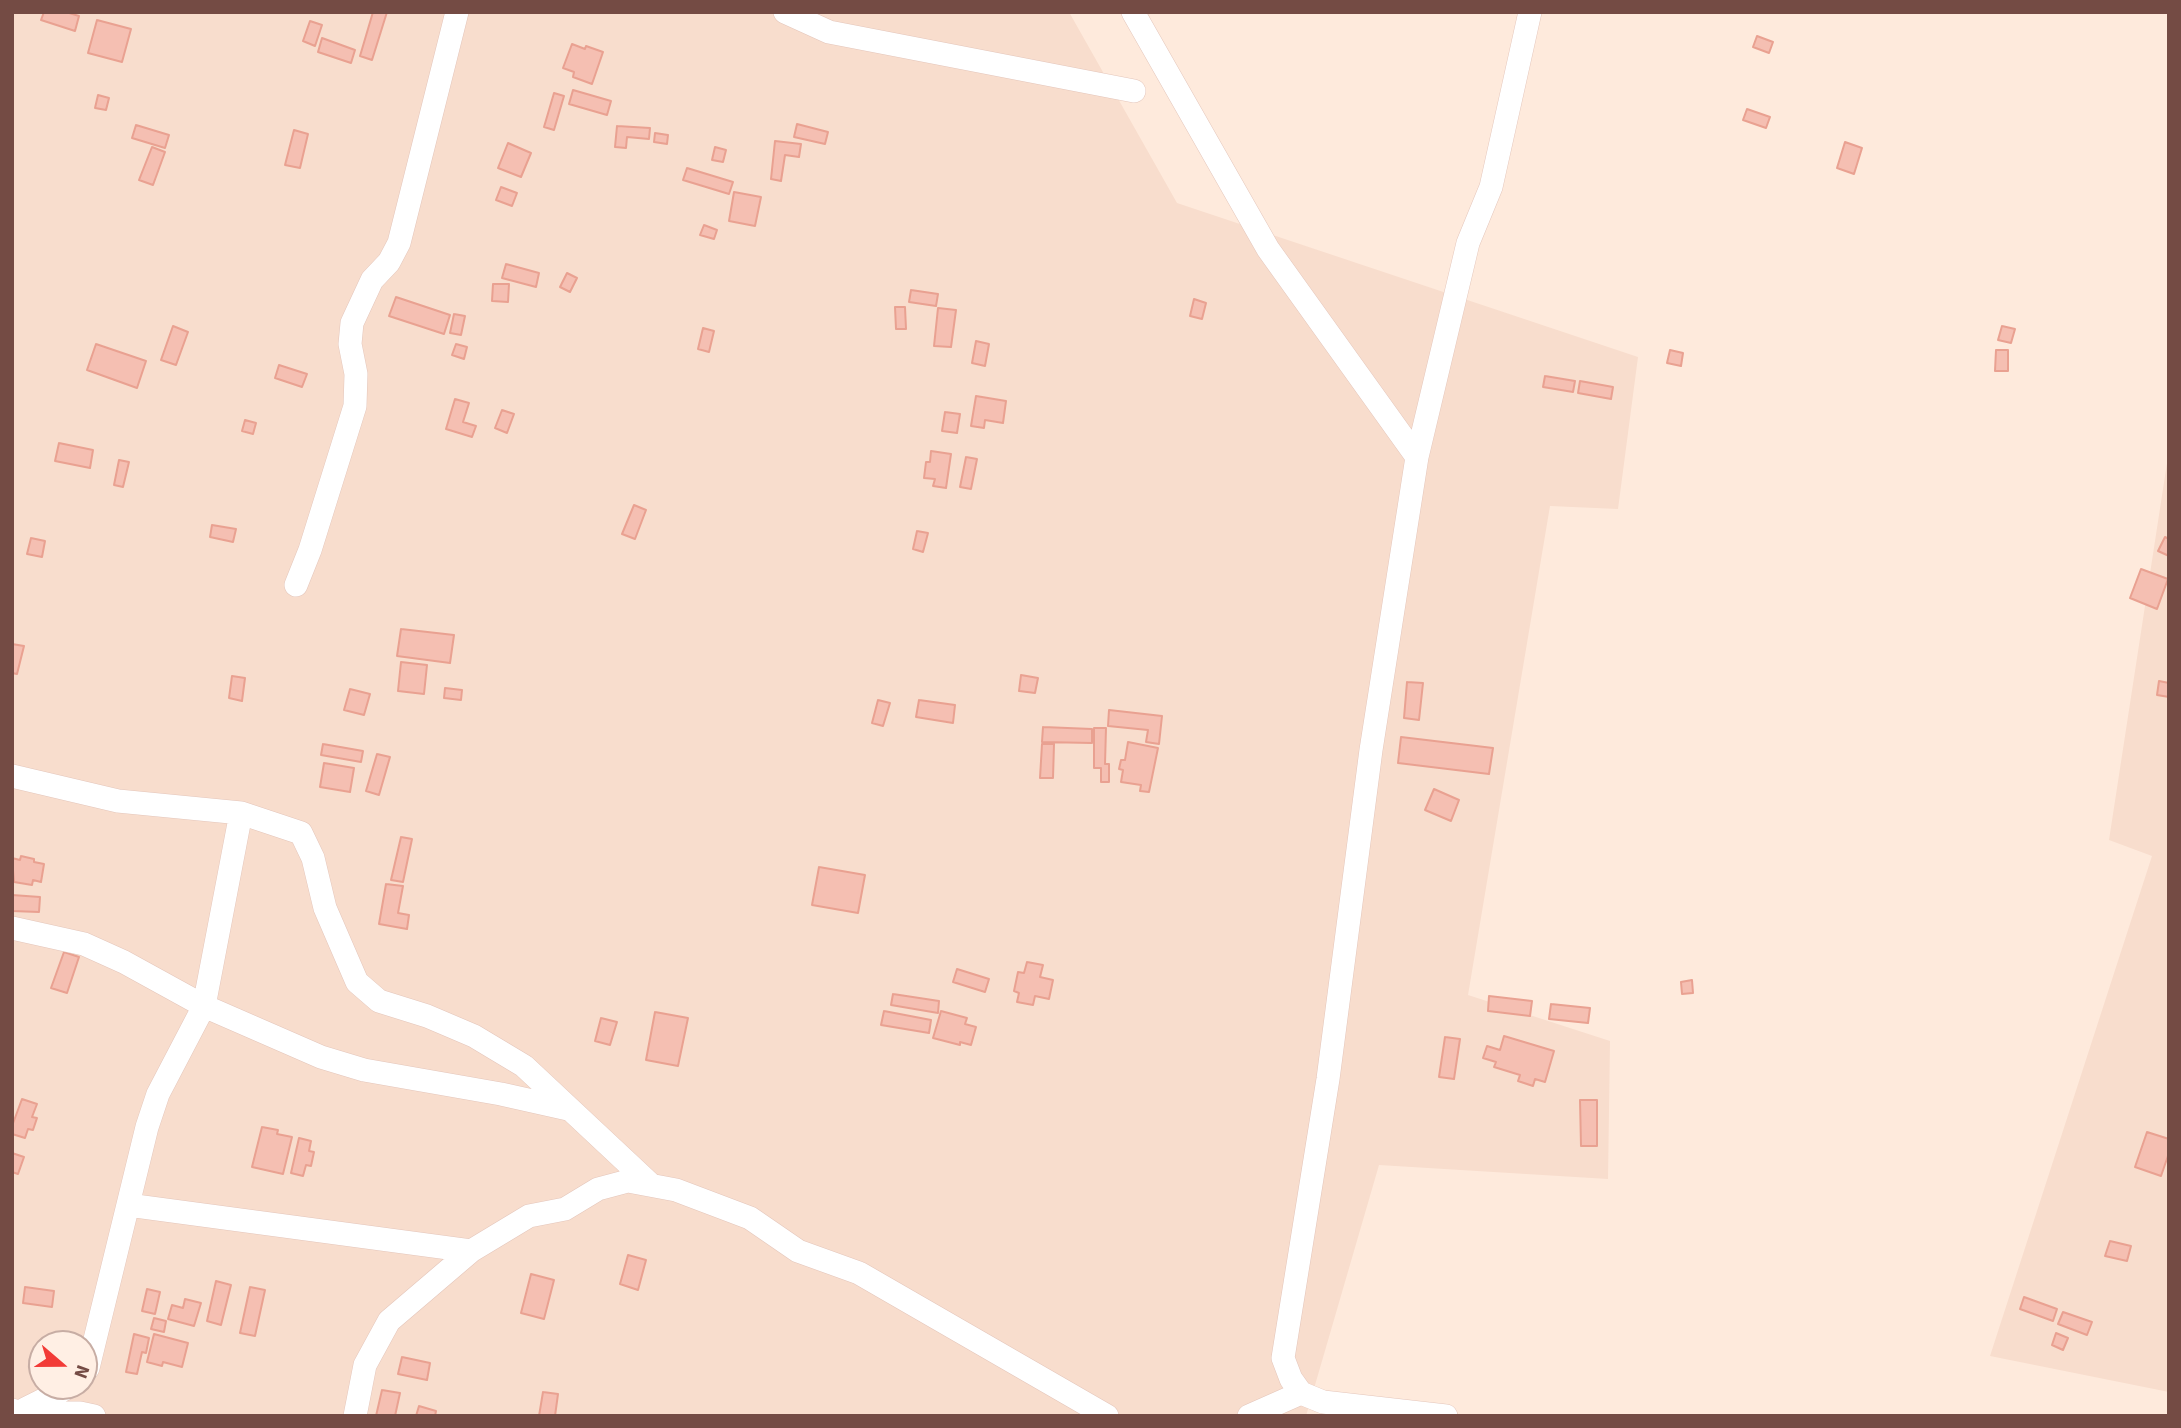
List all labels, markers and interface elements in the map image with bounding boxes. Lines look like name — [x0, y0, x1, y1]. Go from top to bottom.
north arrow — [28, 1330, 98, 1400]
text: N — [66, 1361, 96, 1382]

